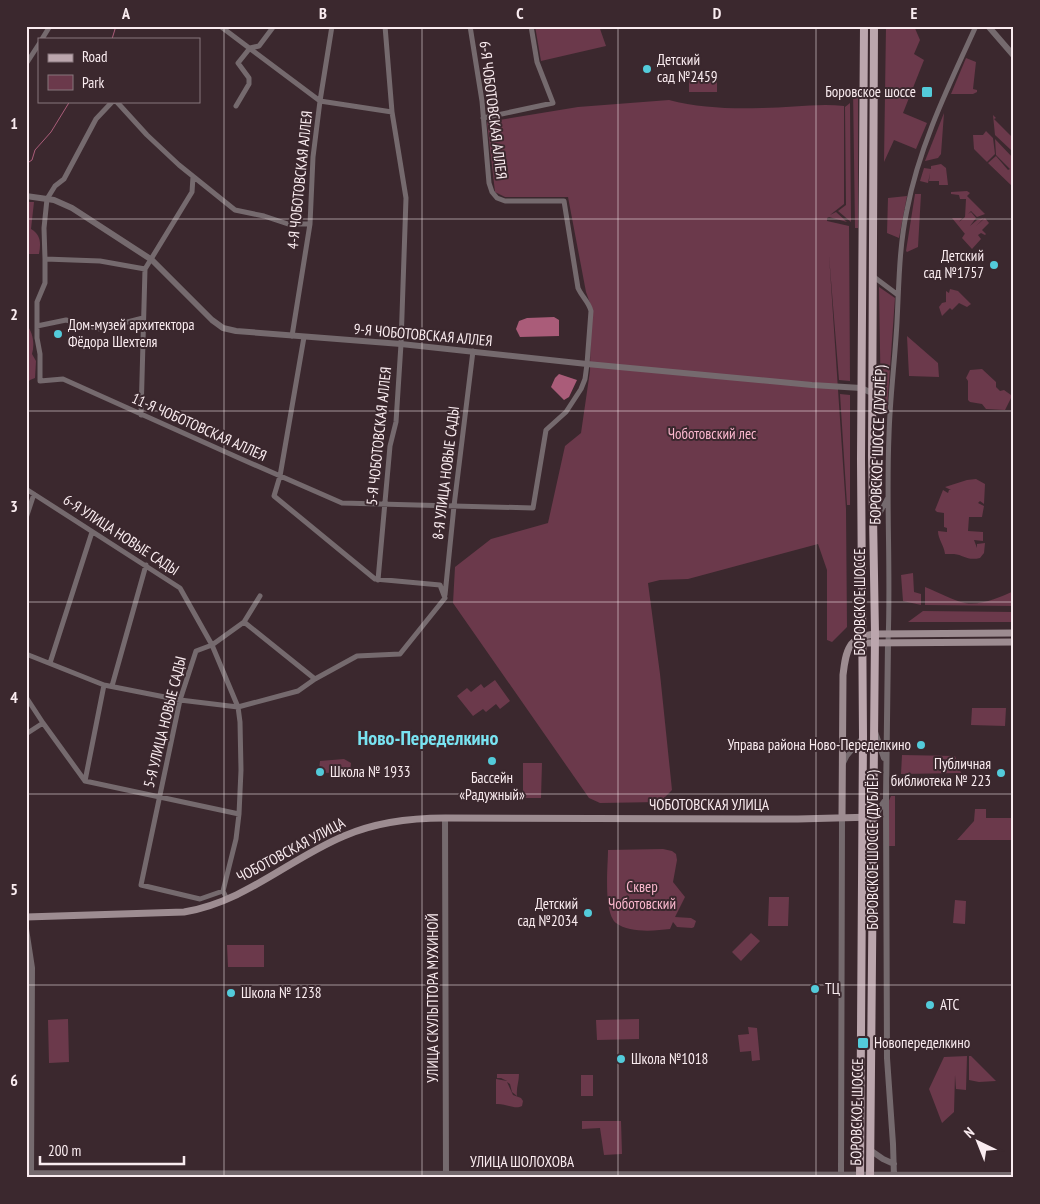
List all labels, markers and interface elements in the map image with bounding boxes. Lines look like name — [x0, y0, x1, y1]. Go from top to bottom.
text: A — [121, 3, 131, 23]
text: B — [319, 3, 327, 23]
text: C — [516, 3, 524, 23]
text: D — [713, 3, 722, 23]
text: E — [911, 3, 918, 23]
legend — [38, 38, 200, 102]
street label: 6-Я ЧОБОТОВСКАЯ АЛЛЕЯ — [476, 40, 511, 180]
text: Road — [82, 47, 108, 66]
place label: Детский сад №2459 — [657, 50, 717, 86]
marker: Детский сад №2459 — [641, 63, 653, 75]
text: Park — [82, 73, 104, 92]
place label: Боровское шоссе — [825, 82, 916, 101]
marker: Боровское шоссе — [920, 85, 934, 99]
street label: 4-Я ЧОБОТОВСКАЯ АЛЛЕЯ — [283, 110, 316, 250]
text: 1 — [10, 113, 18, 133]
place label: Детский сад №1757 — [924, 246, 984, 282]
marker: Детский сад №1757 — [988, 259, 1000, 271]
text: 2 — [10, 304, 18, 324]
place label: Дом-музей архитектора Фёдора Шехтеля — [68, 315, 195, 351]
street label: 9-Я ЧОБОТОВСКАЯ АЛЛЕЯ — [353, 319, 493, 350]
marker: Дом-музей архитектора Фёдора Шехтеля — [52, 328, 64, 340]
street label: БОРОВСКОЕ ШОССЕ (ДУБЛЁР) — [865, 365, 890, 525]
street label: 5-Я ЧОБОТОВСКАЯ АЛЛЕЯ — [362, 366, 395, 506]
street label: 11-Я ЧОБОТОВСКАЯ АЛЛЕЯ — [129, 388, 270, 465]
street label: 8-Я УЛИЦА НОВЫЕ САДЫ — [428, 405, 463, 541]
park label: Чоботовский лес — [668, 424, 757, 443]
street label: 6-Я УЛИЦА НОВЫЕ САДЫ — [60, 490, 183, 579]
text: 3 — [10, 496, 18, 516]
street label: БОРОВСКОЕ ШОССЕ — [850, 548, 869, 656]
street label: 5-Я УЛИЦА НОВЫЕ САДЫ — [139, 654, 190, 789]
text: 4 — [10, 687, 18, 707]
district label: Ново-Переделкино — [358, 725, 498, 751]
place label: Управа района Ново-Переделкино — [727, 735, 911, 754]
marker: Управа района Ново-Переделкино — [915, 739, 927, 751]
place label: Публичная библиотека № 223 — [891, 754, 991, 790]
marker: Бассейн «Радужный» — [486, 755, 498, 767]
place label: Школа № 1933 — [330, 762, 411, 781]
marker: Школа № 1933 — [314, 766, 326, 778]
marker: Публичная библиотека № 223 — [995, 767, 1007, 779]
place label: Бассейн «Радужный» — [459, 768, 525, 804]
street label: БОРОВСКОЕ ШОССЕ (ДУБЛЁР) — [863, 770, 882, 930]
street label: ЧОБОТОВСКАЯ УЛИЦА — [649, 795, 770, 814]
street label: ЧОБОТОВСКАЯ УЛИЦА — [233, 813, 349, 886]
park label: Сквер Чоботовский — [608, 877, 676, 913]
text: 5 — [10, 879, 18, 899]
place label: Детский сад №2034 — [518, 894, 578, 930]
marker: Детский сад №2034 — [582, 907, 594, 919]
street label: УЛИЦА СКУЛЬПТОРА МУХИНОЙ — [423, 913, 442, 1083]
place label: ТЦ — [825, 979, 840, 998]
place label: Школа № 1238 — [241, 983, 322, 1002]
marker: ТЦ — [809, 983, 821, 995]
marker: Школа № 1238 — [225, 987, 237, 999]
place label: АТС — [940, 995, 959, 1014]
marker: АТС — [924, 999, 936, 1011]
place label: Новопеределкино — [874, 1033, 970, 1052]
marker: Новопеределкино — [856, 1036, 870, 1050]
place label: Школа №1018 — [631, 1049, 708, 1068]
marker: Школа №1018 — [615, 1053, 627, 1065]
street label: БОРОВСКОЕ ШОССЕ — [846, 1058, 867, 1166]
text: 6 — [10, 1070, 18, 1090]
north arrow — [952, 1116, 1002, 1166]
text: N — [960, 1123, 978, 1142]
scale bar — [40, 1134, 184, 1166]
text: 200 m — [48, 1141, 81, 1160]
street label: УЛИЦА ШОЛОХОВА — [470, 1152, 575, 1171]

